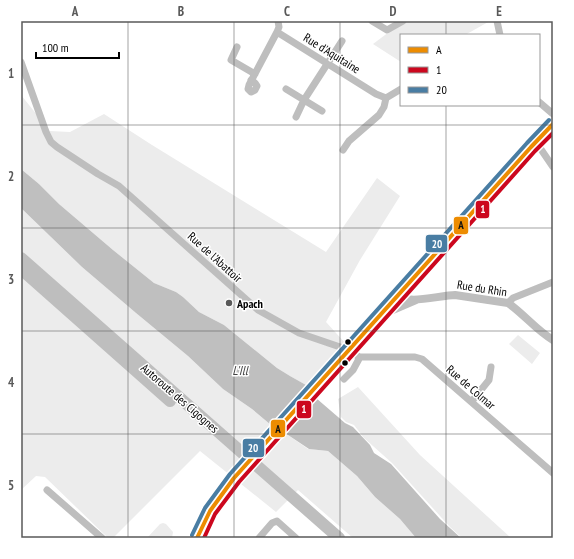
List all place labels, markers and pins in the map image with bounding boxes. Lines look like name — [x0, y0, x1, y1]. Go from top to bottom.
place label: Apach — [236, 296, 263, 311]
marker: Apach — [224, 298, 234, 308]
unlabelled marker — [343, 337, 353, 347]
unlabelled marker — [340, 358, 350, 368]

